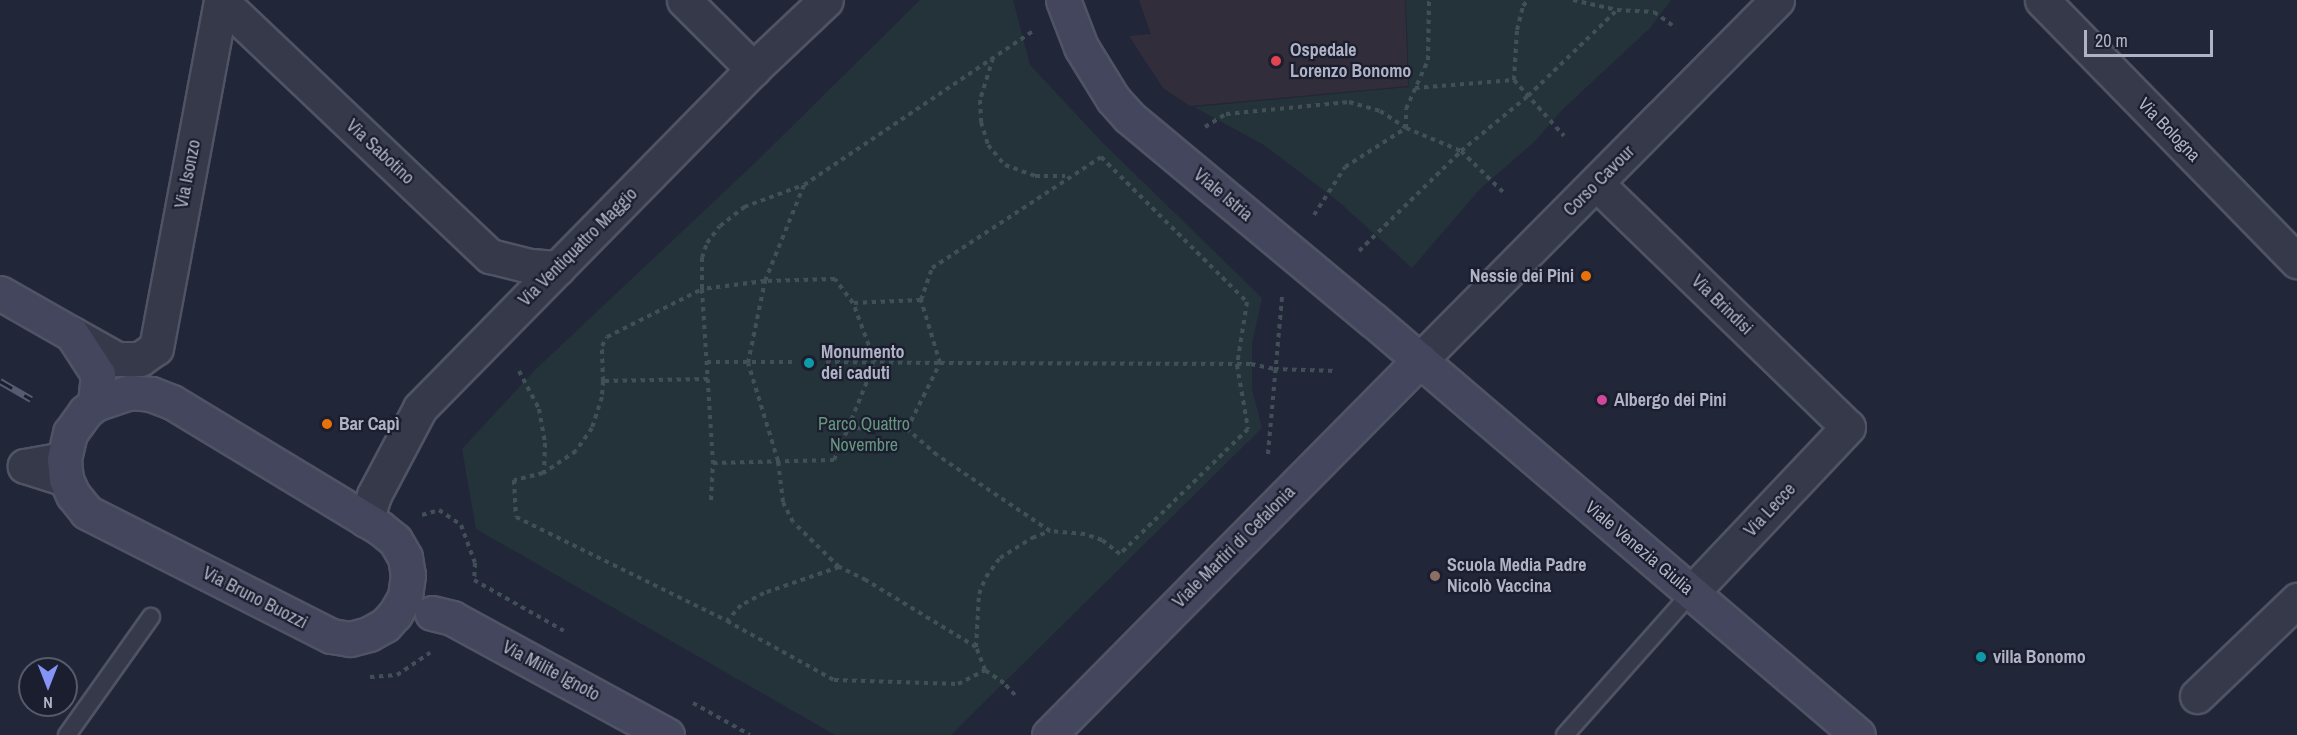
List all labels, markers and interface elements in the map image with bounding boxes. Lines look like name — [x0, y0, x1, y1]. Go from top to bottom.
scale bar — [2087, 18, 2216, 56]
text: 20 m — [2095, 28, 2128, 53]
place label: Ospedale Lorenzo Bonomo — [1290, 40, 1411, 82]
marker: Ospedale Lorenzo Bonomo — [1267, 52, 1285, 70]
street label: Via Bologna — [2133, 94, 2205, 166]
street label: Via Sabotino — [342, 115, 418, 189]
street label: Via Isonzo — [171, 138, 205, 210]
street label: Corso Cavour — [1559, 141, 1639, 221]
street label: Viale Istria — [1189, 164, 1257, 226]
street label: Via Ventiquattro Maggio — [514, 183, 642, 311]
place label: Nessie dei Pini — [1470, 265, 1574, 287]
marker: Nessie dei Pini — [1579, 269, 1593, 283]
street label: Via Brindisi — [1687, 271, 1757, 339]
place label: Monumento dei caduti — [821, 342, 905, 385]
marker: Monumento dei caduti — [802, 356, 816, 370]
place label: Albergo dei Pini — [1614, 389, 1726, 411]
marker: Albergo dei Pini — [1595, 393, 1609, 407]
place label: Bar Capì — [339, 413, 400, 435]
park label: Parco Quattro Novembre — [818, 414, 910, 456]
marker: Bar Capì — [320, 417, 334, 431]
street label: Via Lecce — [1740, 479, 1800, 541]
street label: Viale Martiri di Cefalonia — [1168, 481, 1300, 613]
street label: Viale Venezia Giulia — [1581, 497, 1697, 599]
place label: Scuola Media Padre Nicolò Vaccina — [1447, 555, 1586, 598]
street label: Via Bruno Buozzi — [199, 562, 311, 634]
marker: Scuola Media Padre Nicolò Vaccina — [1428, 569, 1442, 583]
street label: Via Milite Ignoto — [499, 636, 603, 706]
place label: villa Bonomo — [1993, 646, 2086, 668]
marker: villa Bonomo — [1974, 650, 1988, 664]
north arrow — [18, 657, 78, 717]
text: N — [43, 692, 53, 714]

